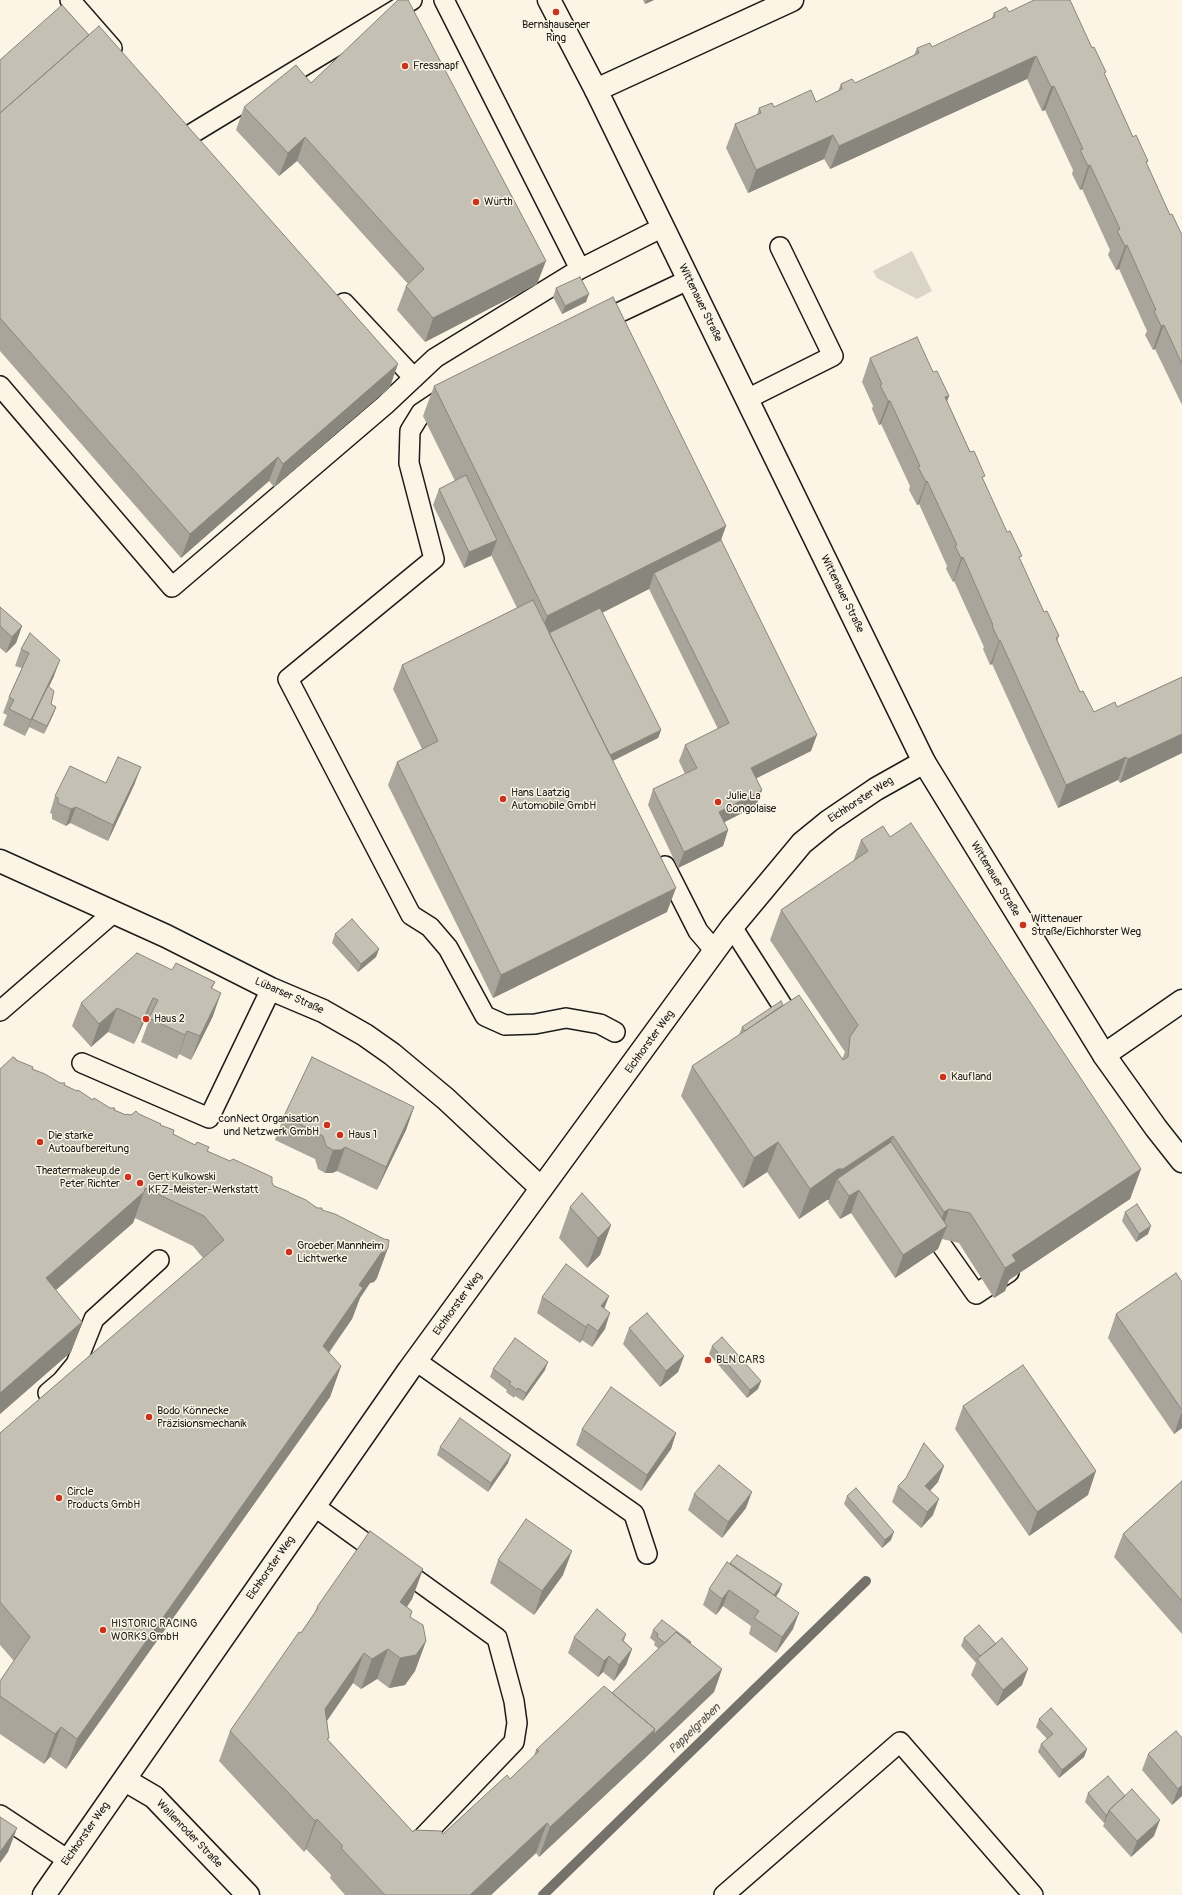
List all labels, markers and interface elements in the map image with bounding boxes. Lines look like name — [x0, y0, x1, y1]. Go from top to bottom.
marker: Bernshausener Ring — [551, 7, 561, 17]
place label: Bernshausener Ring — [522, 18, 590, 44]
place label: Fressnapf — [413, 59, 460, 73]
marker: Fressnapf — [400, 61, 410, 71]
place label: Würth — [484, 195, 513, 209]
marker: Würth — [471, 197, 481, 207]
street label: Wittenauer Straße — [675, 262, 725, 344]
street label: Wittenauer Straße — [817, 553, 867, 635]
street label: Eichhorster Weg — [826, 774, 896, 826]
place label: Hans Laatzig Automobile GmbH — [511, 786, 596, 812]
place label: Julie La Congolaise — [726, 789, 776, 815]
marker: Hans Laatzig Automobile GmbH — [498, 794, 508, 804]
marker: Julie La Congolaise — [713, 797, 723, 807]
street label: Wittenauer Straße — [967, 839, 1023, 919]
place label: Wittenauer Straße/Eichhorster Weg — [1031, 912, 1141, 938]
marker: Wittenauer Straße/Eichhorster Weg — [1018, 920, 1028, 930]
street label: Lübarser Straße — [252, 975, 326, 1017]
street label: Eichhorster Weg — [623, 1008, 677, 1076]
place label: Haus 2 — [154, 1012, 185, 1026]
marker: Haus 2 — [141, 1014, 151, 1024]
place label: Kaufland — [951, 1070, 992, 1084]
marker: Kaufland — [938, 1072, 948, 1082]
place label: conNect Organisation und Netzwerk GmbH — [219, 1112, 319, 1138]
marker: conNect Organisation und Netzwerk GmbH — [322, 1120, 332, 1130]
place label: Haus 1 — [348, 1128, 377, 1142]
place label: Die starke Autoaufbereitung — [48, 1129, 129, 1155]
marker: Haus 1 — [335, 1130, 345, 1140]
marker: Die starke Autoaufbereitung — [35, 1137, 45, 1147]
place label: Theatermakeup.de Peter Richter — [36, 1164, 120, 1190]
place label: Gert Kulkowski KFZ-Meister-Werkstatt — [148, 1170, 258, 1196]
marker: Theatermakeup.de Peter Richter — [123, 1172, 133, 1182]
marker: Gert Kulkowski KFZ-Meister-Werkstatt — [135, 1178, 145, 1188]
place label: Groeber Mannheim Lichtwerke — [297, 1239, 384, 1265]
marker: Groeber Mannheim Lichtwerke — [284, 1247, 294, 1257]
street label: Eichhorster Weg — [431, 1270, 485, 1338]
place label: BLN CARS — [716, 1353, 765, 1367]
marker: BLN CARS — [703, 1355, 713, 1365]
place label: Bodo Könnecke Präzisionsmechanik — [157, 1404, 247, 1430]
marker: Bodo Könnecke Präzisionsmechanik — [144, 1412, 154, 1422]
place label: Circle Products GmbH — [67, 1485, 140, 1511]
marker: Circle Products GmbH — [54, 1493, 64, 1503]
street label: Eichhorster Weg — [244, 1534, 298, 1602]
place label: HISTORIC RACING WORKS GmbH — [111, 1617, 197, 1643]
marker: HISTORIC RACING WORKS GmbH — [98, 1625, 108, 1635]
water label: Pappelgraben — [666, 1701, 724, 1757]
street label: Wallenroder Straße — [153, 1797, 225, 1871]
street label: Eichhorster Weg — [59, 1800, 113, 1868]

